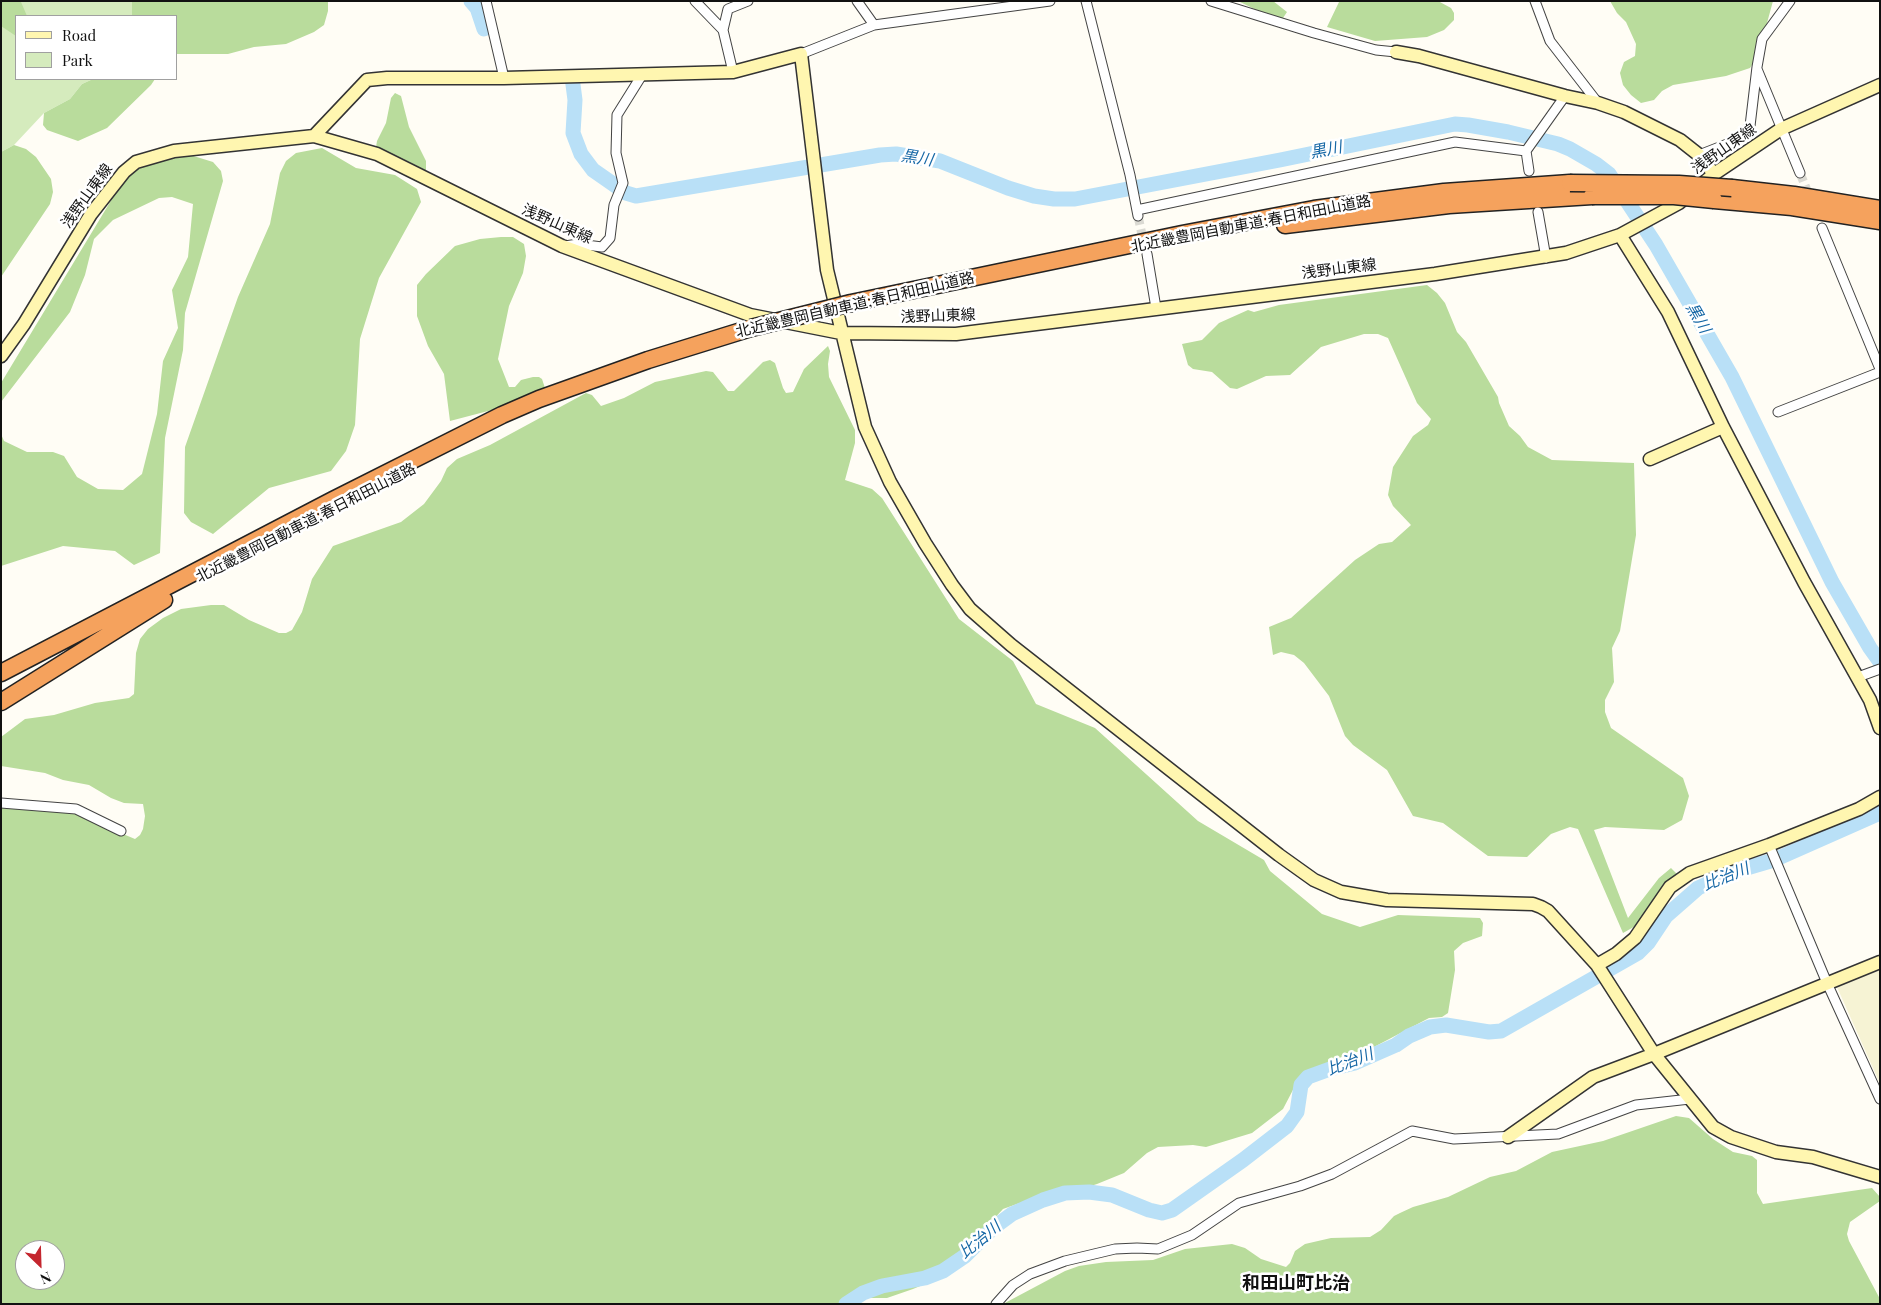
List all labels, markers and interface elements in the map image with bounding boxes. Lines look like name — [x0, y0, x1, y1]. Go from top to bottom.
legend — [15, 15, 178, 80]
text: Road — [62, 25, 96, 45]
text: Park — [62, 50, 93, 70]
street label: 浅野山東線 — [1688, 120, 1760, 178]
water label: 黒川 — [1308, 138, 1344, 162]
water label: 黒川 — [900, 146, 934, 170]
street label: 浅野山東線 — [58, 160, 116, 232]
street label: 北近畿豊岡自動車道;春日和田山道路 — [1129, 192, 1373, 256]
street label: 浅野山東線 — [519, 201, 595, 247]
street label: 浅野山東線 — [1301, 255, 1377, 283]
street label: 北近畿豊岡自動車道;春日和田山道路 — [734, 269, 976, 341]
water label: 黒川 — [1682, 299, 1714, 337]
street label: 浅野山東線 — [900, 306, 976, 326]
street label: 北近畿豊岡自動車道;春日和田山道路 — [193, 460, 419, 586]
water label: 比治川 — [1700, 859, 1752, 895]
water label: 比治川 — [1324, 1044, 1376, 1080]
water label: 比治川 — [955, 1217, 1005, 1263]
north arrow — [15, 1240, 65, 1290]
text: N — [37, 1268, 54, 1289]
district label: 和田山町比治 — [1242, 1272, 1350, 1294]

